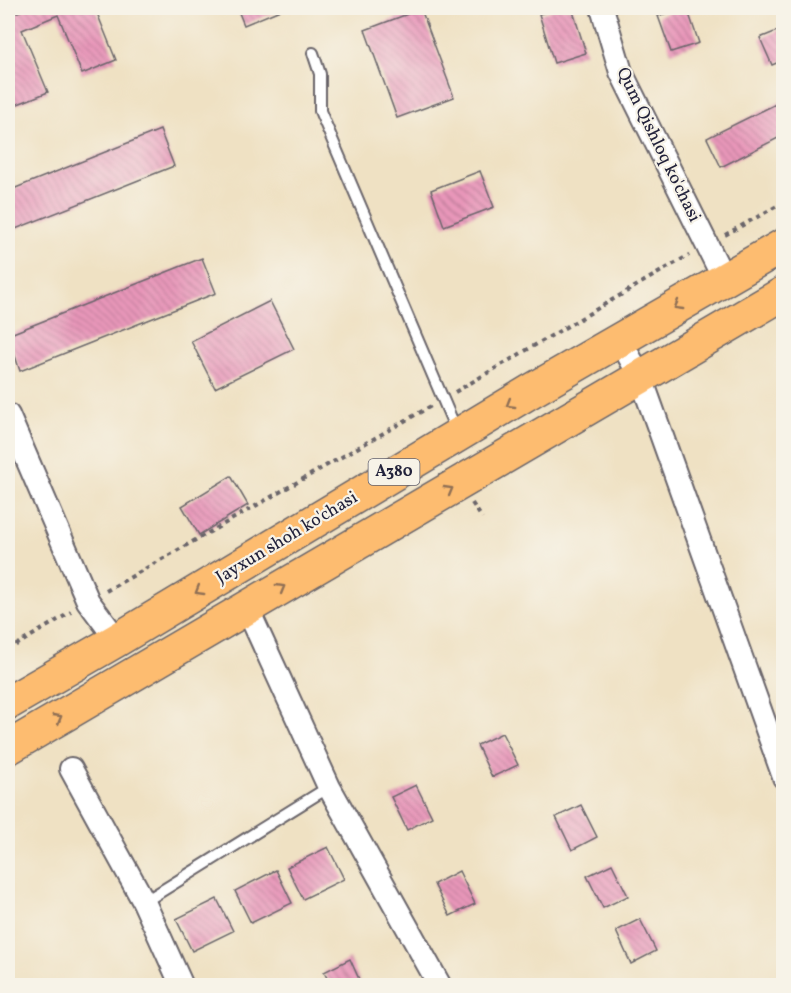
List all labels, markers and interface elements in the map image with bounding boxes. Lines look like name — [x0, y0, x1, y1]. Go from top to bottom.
street label: Qum Qishloq ko'chasi — [610, 63, 706, 227]
one-way arrow — [674, 298, 685, 310]
one-way arrow — [506, 396, 516, 408]
road number: A380 — [368, 459, 420, 485]
one-way arrow — [443, 485, 453, 497]
street label: Jayxun shoh ko'chasi — [211, 486, 363, 590]
one-way arrow — [195, 584, 205, 595]
one-way arrow — [275, 584, 285, 595]
one-way arrow — [52, 714, 62, 725]

